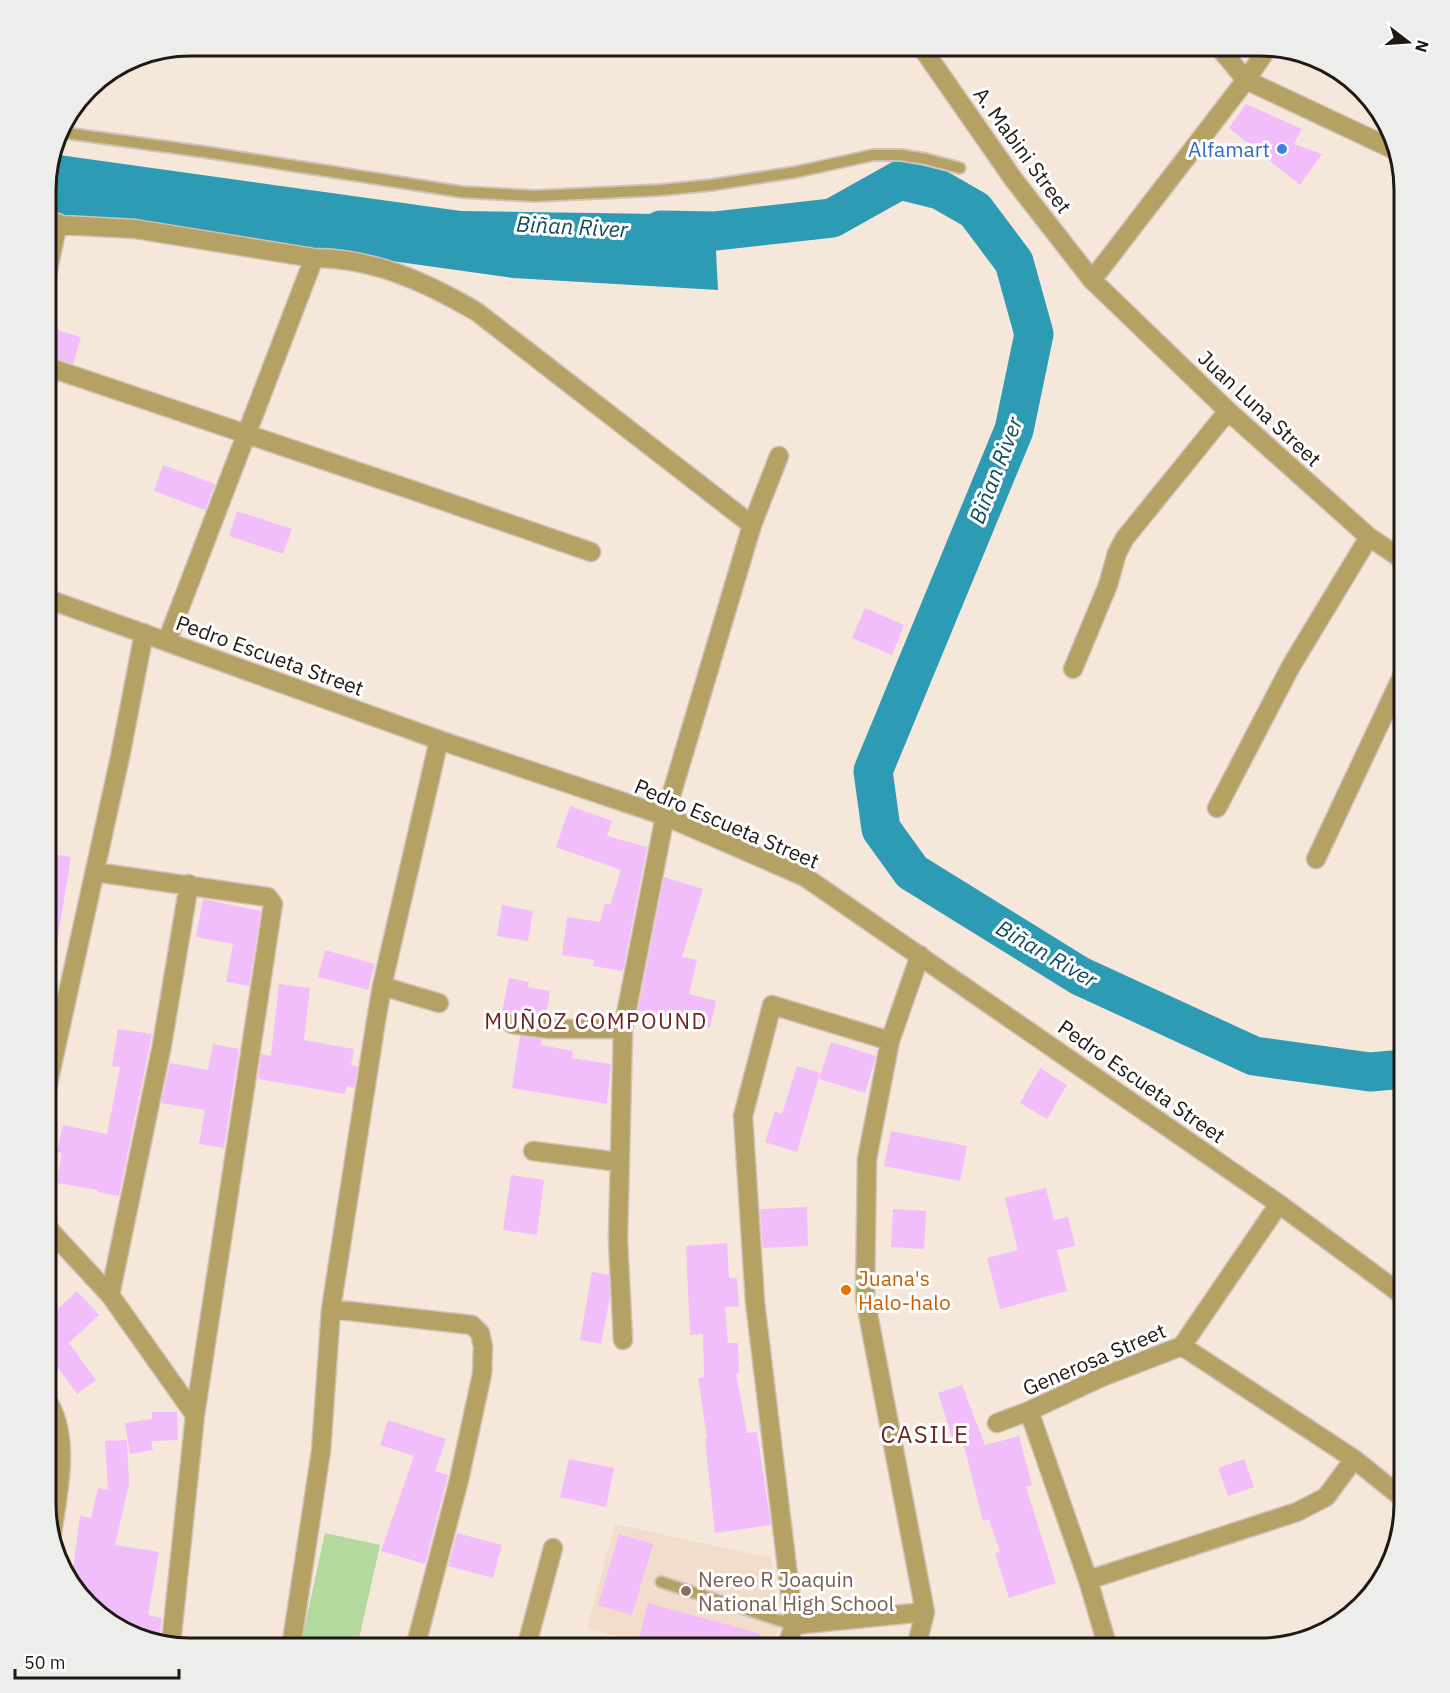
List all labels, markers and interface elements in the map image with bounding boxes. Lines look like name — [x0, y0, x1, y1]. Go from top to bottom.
north arrow — [1378, 12, 1438, 72]
text: N — [1411, 38, 1434, 55]
street label: A. Mabini Street — [968, 81, 1078, 219]
place label: Alfamart — [1188, 135, 1270, 163]
marker: Alfamart — [1275, 142, 1289, 156]
water label: Biñan River — [515, 209, 630, 243]
street label: Juan Luna Street — [1192, 344, 1328, 472]
water label: Biñan River — [961, 412, 1029, 527]
street label: Pedro Escueta Street — [172, 608, 368, 702]
street label: Pedro Escueta Street — [630, 771, 824, 875]
water label: Biñan River — [991, 912, 1104, 994]
district label: MUÑOZ COMPOUND — [484, 1006, 708, 1035]
street label: Pedro Escueta Street — [1053, 1013, 1231, 1149]
place label: Juana's Halo-halo — [858, 1264, 951, 1316]
marker: Juana's Halo-halo — [839, 1283, 853, 1297]
street label: Generosa Street — [1018, 1316, 1170, 1402]
district label: CASILE — [881, 1418, 969, 1450]
place label: Nereo R Joaquin National High School — [698, 1565, 895, 1617]
marker: Nereo R Joaquin National High School — [679, 1584, 693, 1598]
scale bar — [15, 1642, 178, 1680]
text: 50 m — [24, 1651, 66, 1674]

